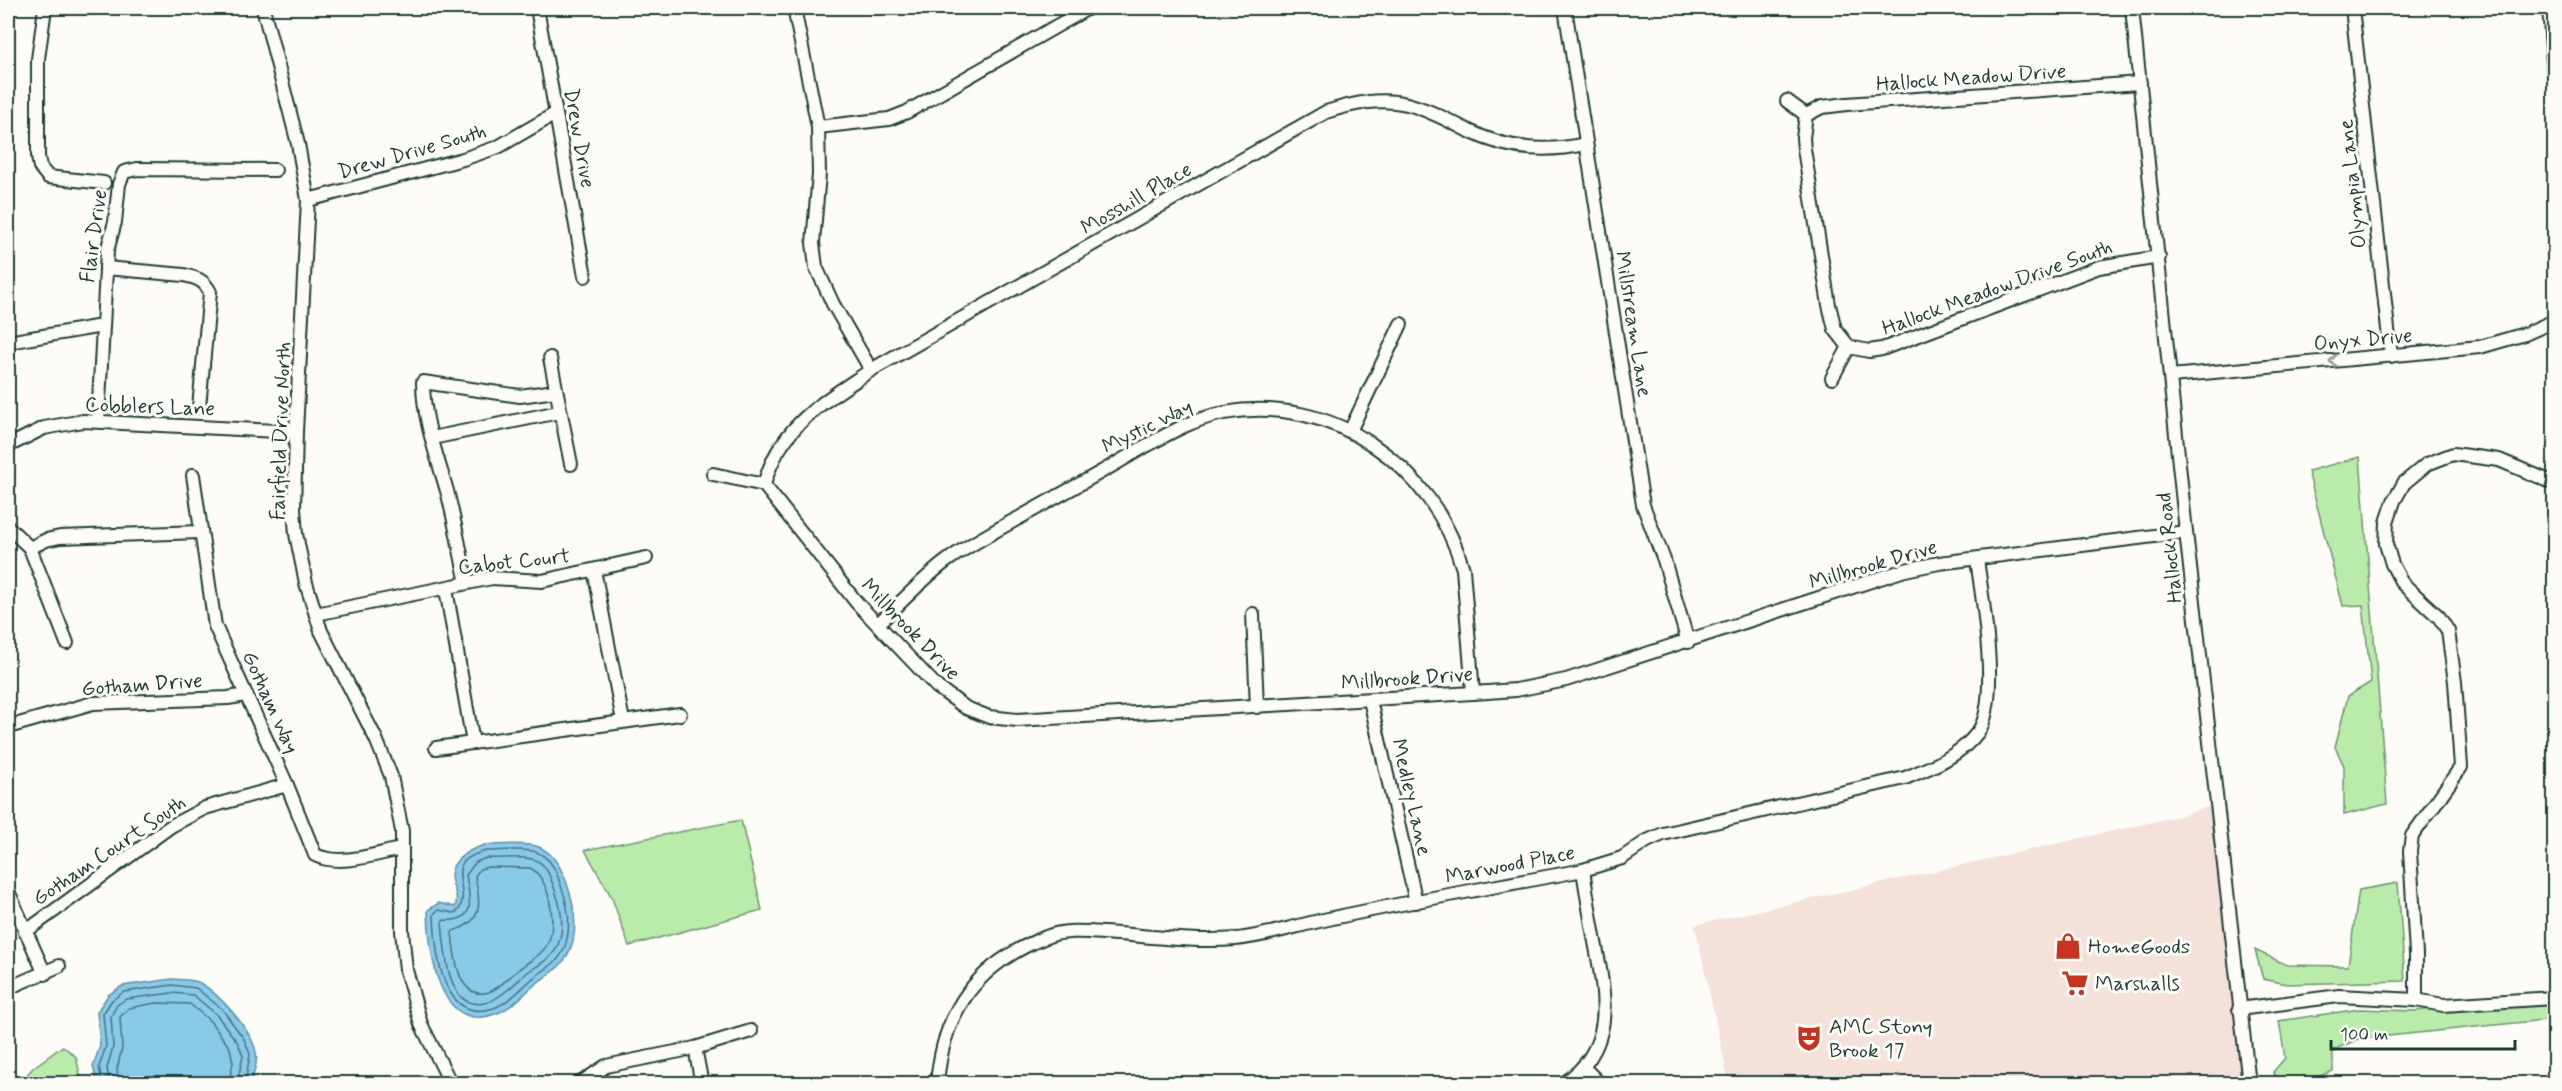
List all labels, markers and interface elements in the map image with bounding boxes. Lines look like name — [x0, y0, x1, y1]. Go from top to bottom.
street label: Hallock Meadow Drive — [1875, 57, 2067, 99]
street label: Drew Drive — [556, 86, 602, 190]
street label: Drew Drive South — [335, 117, 490, 187]
street label: Olympia Lane — [2332, 118, 2374, 250]
street label: Mosshill Place — [1076, 156, 1197, 242]
street label: Flair Drive — [74, 188, 114, 285]
street label: Hallock Meadow Drive South — [1878, 233, 2116, 343]
street label: Millstream Lane — [1608, 249, 1658, 399]
street label: Onyx Drive — [2313, 322, 2414, 358]
street label: Fairfield Drive North — [264, 341, 298, 521]
one-way arrow — [2328, 354, 2337, 367]
street label: Cobblers Lane — [84, 391, 215, 423]
street label: Mystic Way — [1097, 393, 1197, 461]
street label: Hallock Road — [2150, 491, 2190, 605]
street label: Millbrook Drive — [1806, 533, 1941, 597]
street label: Cabot Court — [457, 542, 572, 582]
street label: Millbrook Drive — [854, 572, 966, 687]
street label: Gotham Way — [235, 647, 305, 758]
street label: Millbrook Drive — [1340, 660, 1474, 698]
street label: Gotham Drive — [81, 667, 203, 703]
street label: Medley Lane — [1384, 736, 1438, 859]
street label: Gotham Court South — [27, 789, 192, 913]
street label: Marwood Place — [1443, 839, 1577, 891]
shop icon: HomeGoods — [2053, 931, 2083, 961]
place label: HomeGoods — [2088, 933, 2190, 961]
supermarket icon: Marshalls — [2060, 968, 2090, 998]
place label: Marshalls — [2095, 970, 2180, 998]
place label: AMC Stony Brook 17 — [1829, 1013, 1933, 1065]
scale bar — [2331, 1013, 2516, 1051]
theatre icon: AMC Stony Brook 17 — [1794, 1023, 1824, 1053]
text: 100 m — [2340, 1023, 2388, 1047]

